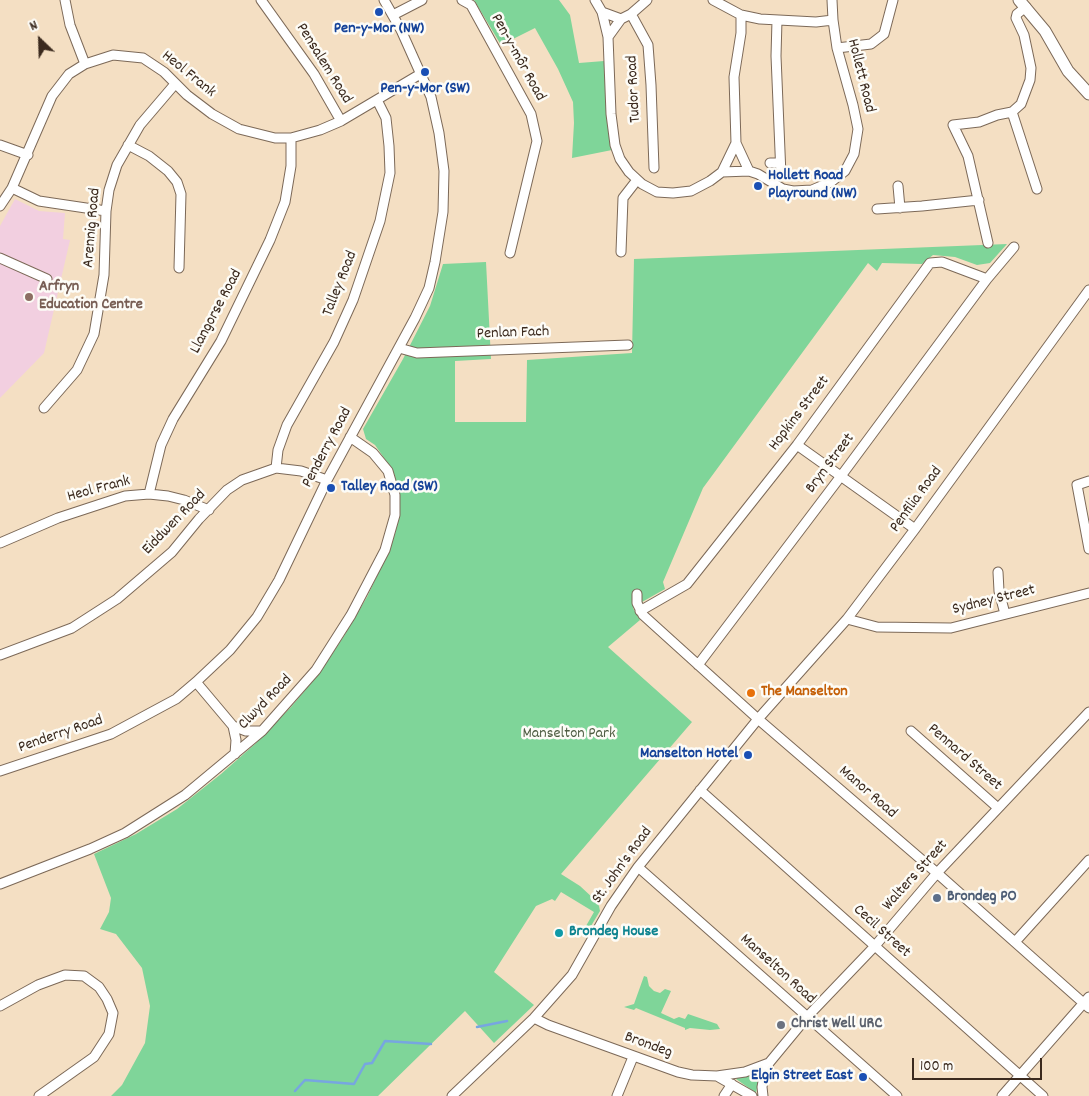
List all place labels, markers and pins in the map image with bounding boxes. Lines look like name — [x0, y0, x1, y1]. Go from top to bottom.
marker: Pen-y-Mor (NW) — [373, 6, 385, 18]
place label: Pen-y-Mor (NW) — [334, 20, 424, 40]
marker: Pen-y-Mor (SW) — [419, 66, 431, 78]
place label: Pen-y-Mor (SW) — [380, 80, 470, 100]
place label: Hollett Road Playround (NW) — [768, 167, 857, 205]
marker: Hollett Road Playround (NW) — [752, 180, 764, 192]
place label: Arfryn Education Centre — [39, 278, 143, 316]
marker: Arfryn Education Centre — [23, 291, 35, 303]
place label: Talley Road (SW) — [341, 478, 438, 498]
marker: Talley Road (SW) — [325, 482, 337, 494]
place label: The Manselton — [761, 683, 848, 703]
marker: The Manselton — [745, 687, 757, 699]
place label: Manselton Hotel — [640, 745, 738, 765]
marker: Manselton Hotel — [742, 749, 754, 761]
place label: Brondeg PO — [947, 888, 1017, 908]
marker: Brondeg PO — [931, 892, 943, 904]
place label: Brondeg House — [569, 923, 658, 943]
marker: Brondeg House — [553, 927, 565, 939]
place label: Christ Well URC — [791, 1015, 882, 1035]
marker: Christ Well URC — [775, 1019, 787, 1031]
place label: Elgin Street East — [751, 1067, 853, 1087]
marker: Elgin Street East — [857, 1071, 869, 1083]

